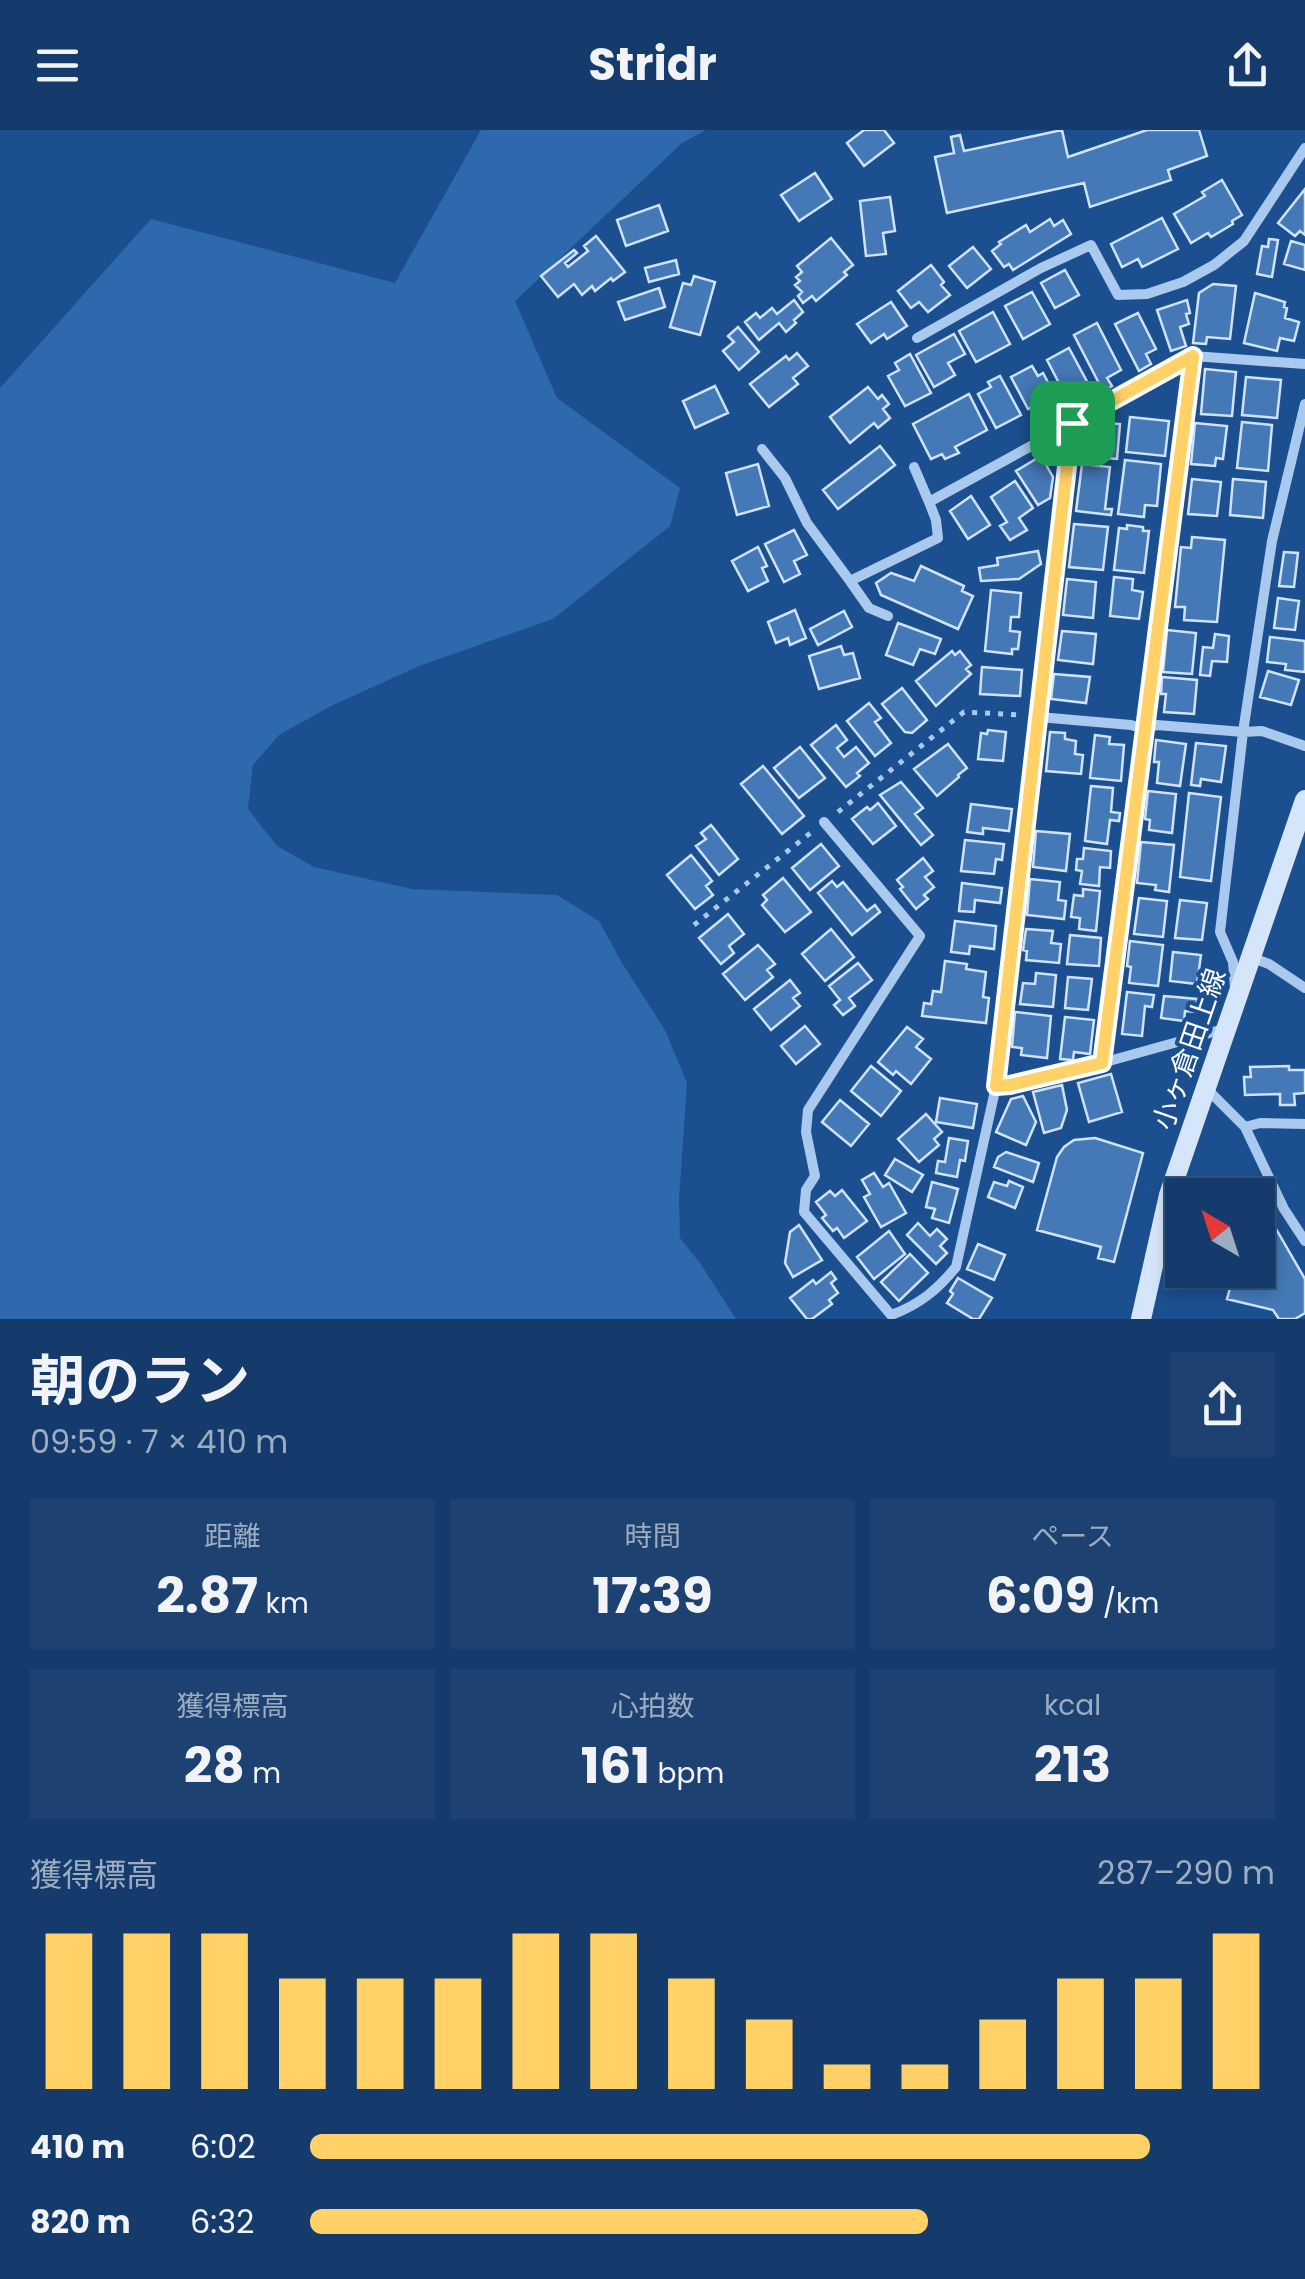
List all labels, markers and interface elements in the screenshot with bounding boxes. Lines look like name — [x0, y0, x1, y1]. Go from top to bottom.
text: Stridr — [588, 33, 717, 96]
icon: menu — [30, 38, 85, 93]
icon: share — [1220, 38, 1275, 93]
pin — [1030, 381, 1115, 466]
icon: arrive — [1045, 396, 1100, 451]
street label: 小ヶ倉田上線 — [1144, 963, 1235, 1135]
north arrow — [1165, 1178, 1275, 1288]
map controls — [1165, 1178, 1275, 1288]
text: 朝のラン — [30, 1342, 250, 1419]
button: share — [1170, 1352, 1275, 1457]
text: 09:59 · 7 × 410 m — [30, 1419, 288, 1464]
text: 距離 — [204, 1517, 261, 1556]
text: 時間 — [624, 1517, 681, 1556]
text: ペース — [1031, 1517, 1114, 1556]
text: 2.87 — [156, 1560, 258, 1631]
text: 17:39 — [592, 1560, 713, 1631]
text: 6:09 — [986, 1560, 1095, 1631]
text: km — [258, 1584, 309, 1623]
text: /km — [1095, 1584, 1159, 1623]
text: kcal — [1044, 1686, 1101, 1725]
text: 獲得標高 — [176, 1687, 289, 1726]
text: 心拍数 — [610, 1687, 695, 1726]
text: 213 — [1034, 1729, 1111, 1800]
text: 28 — [184, 1730, 245, 1801]
text: 161 — [581, 1730, 650, 1801]
text: m — [245, 1754, 281, 1793]
text: bpm — [650, 1754, 724, 1793]
text: 287–290 m — [1097, 1850, 1275, 1895]
text: 獲得標高 — [30, 1852, 158, 1897]
text: 410 m — [30, 2124, 125, 2169]
text: 6:02 — [190, 2124, 256, 2169]
text: 820 m — [30, 2199, 131, 2244]
text: 6:32 — [190, 2199, 254, 2244]

